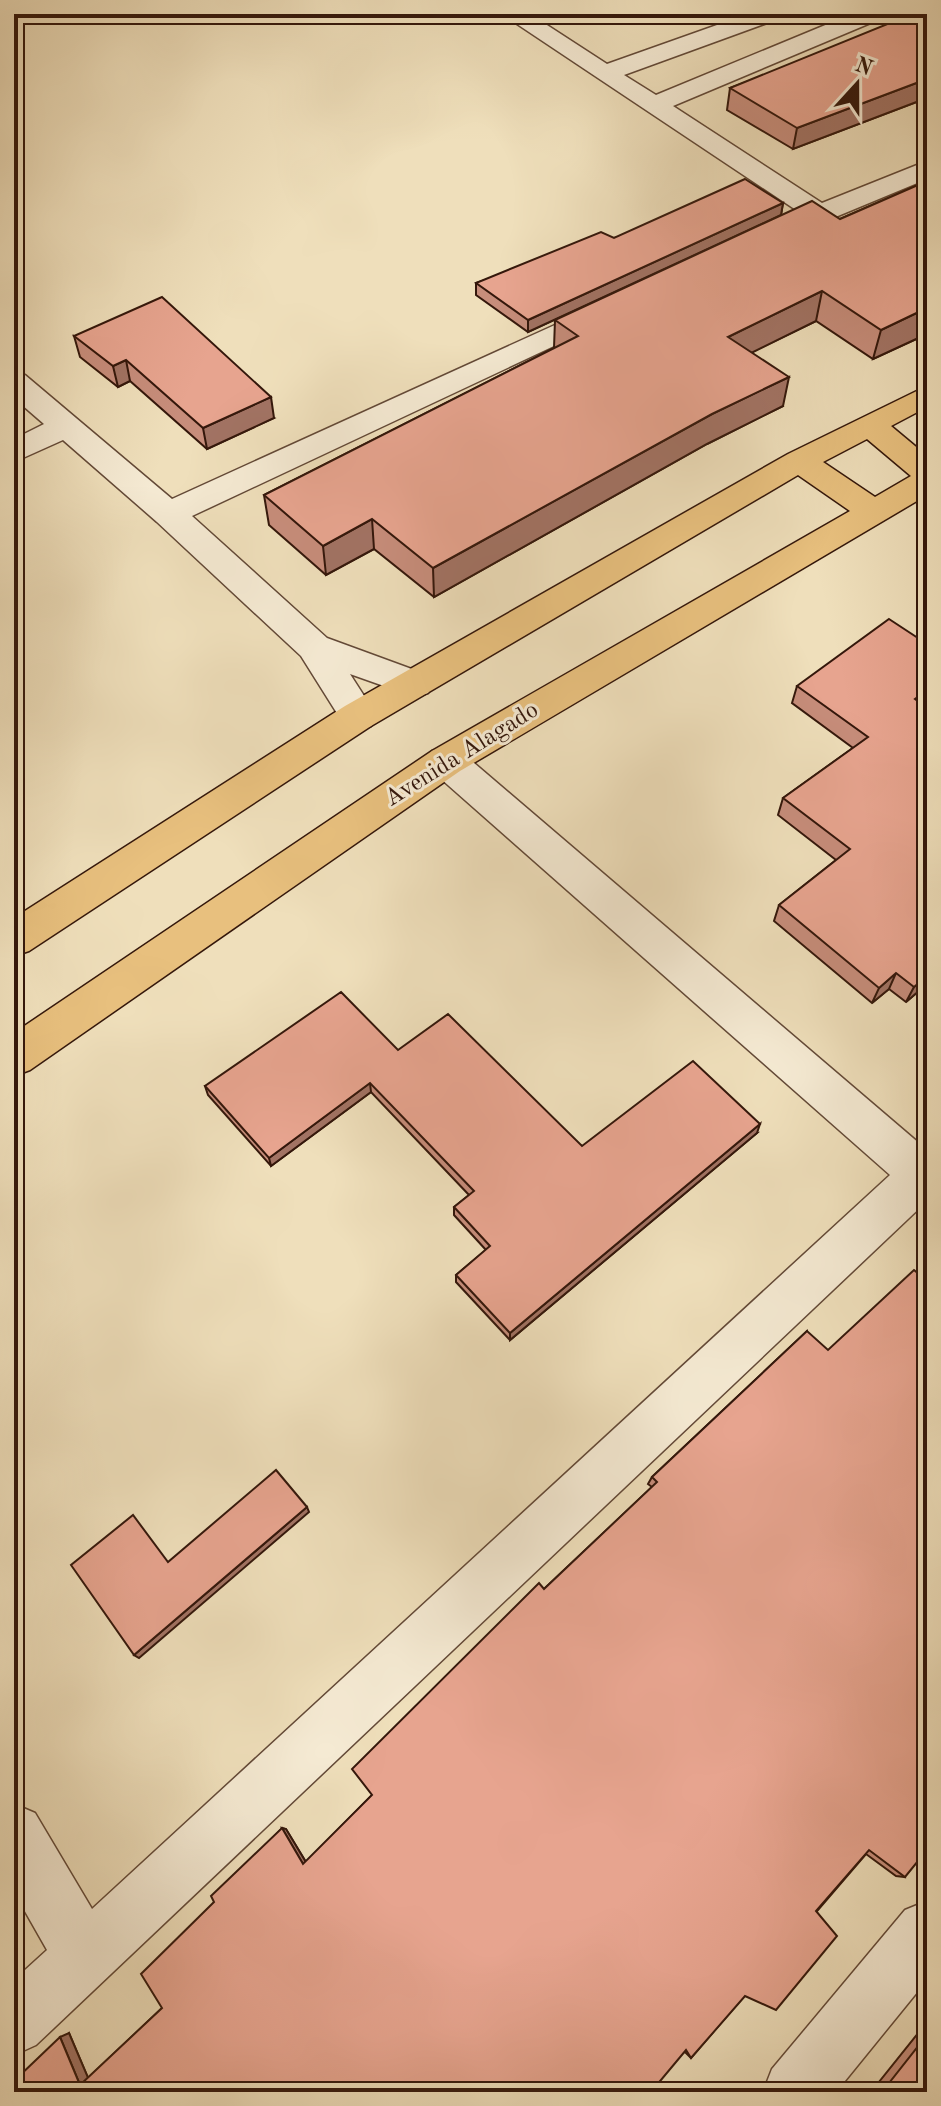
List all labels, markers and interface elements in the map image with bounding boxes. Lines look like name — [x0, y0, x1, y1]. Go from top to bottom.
north arrow — [817, 44, 897, 124]
text: N — [852, 54, 875, 81]
street label: Avenida Alagado — [381, 698, 543, 812]

